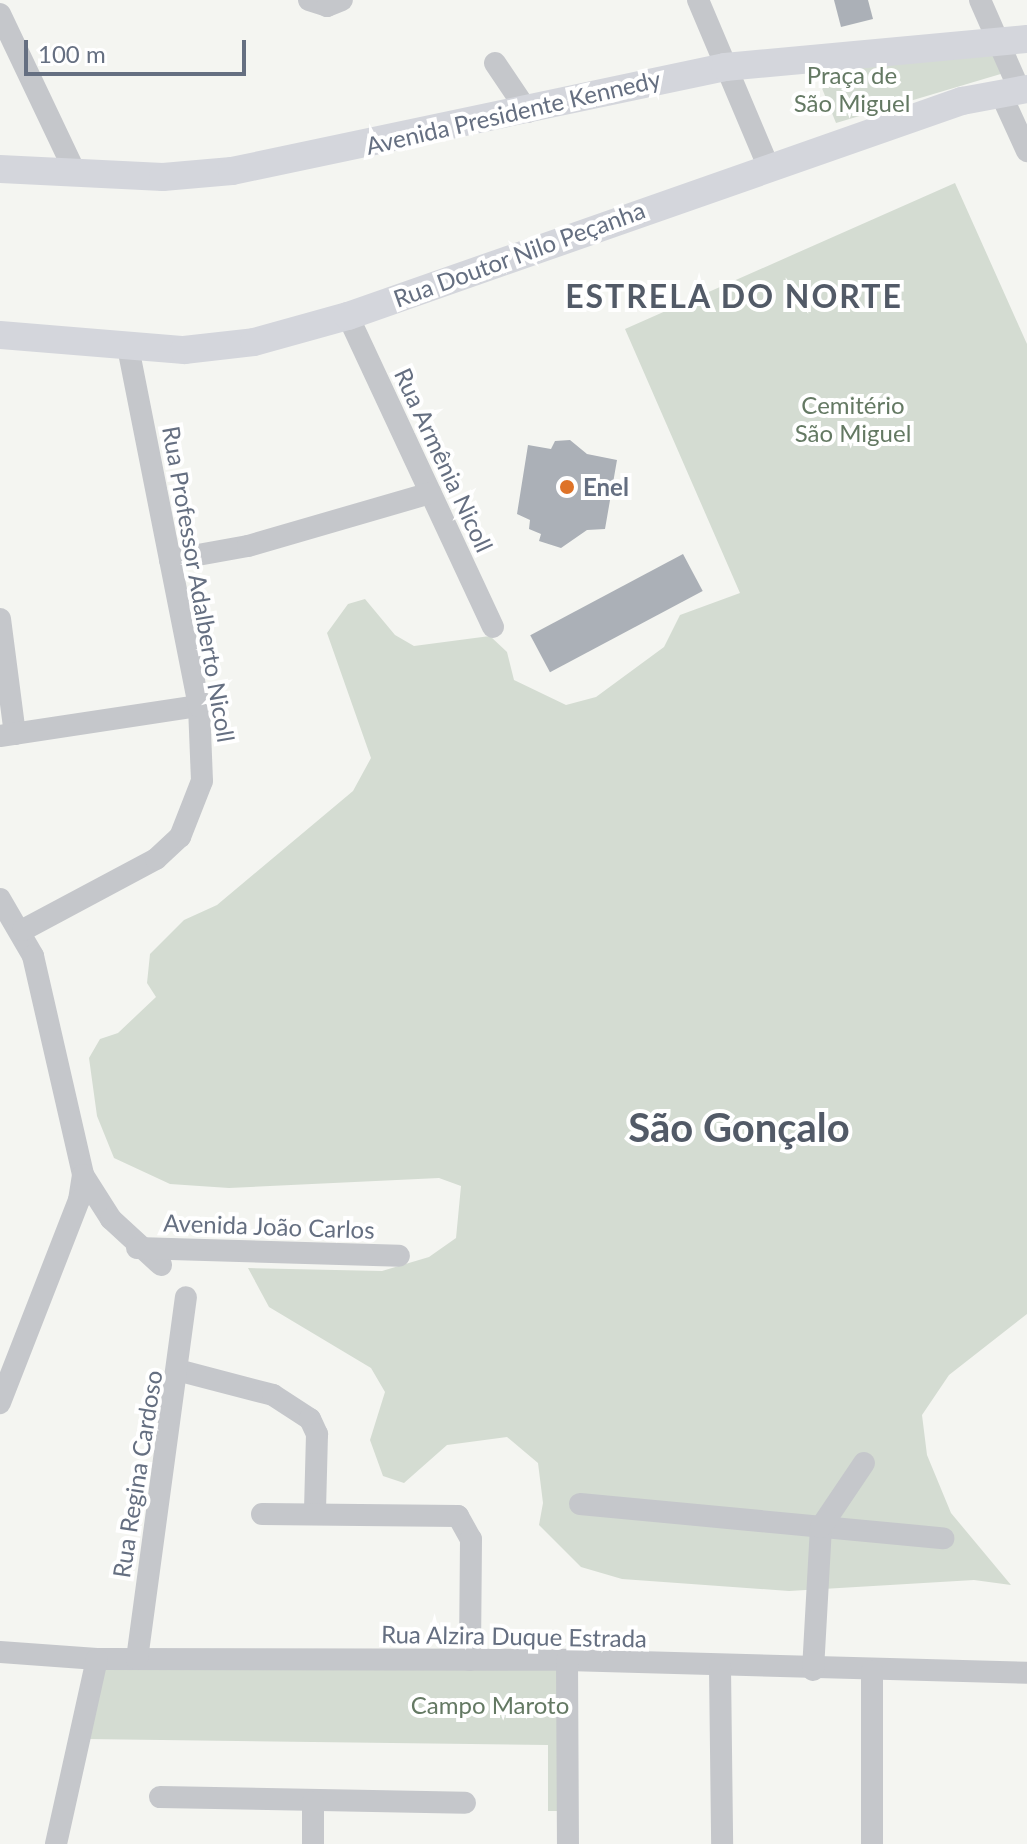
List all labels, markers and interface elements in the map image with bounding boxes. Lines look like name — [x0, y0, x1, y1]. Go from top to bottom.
scale bar — [28, 24, 250, 74]
text: 100 m — [38, 39, 106, 68]
park label: Praça de São Miguel — [794, 61, 910, 117]
street label: Avenida Presidente Kennedy — [363, 64, 663, 160]
street label: Rua Doutor Nilo Peçanha — [389, 195, 649, 313]
district label: ESTRELA DO NORTE — [565, 277, 903, 315]
street label: Rua Armênia Nicoll — [389, 363, 499, 557]
park label: Cemitério São Miguel — [795, 391, 911, 447]
street label: Rua Professor Adalberto Nicoll — [157, 423, 241, 745]
place label: Enel — [583, 473, 629, 501]
marker: Enel — [558, 478, 576, 496]
district label: São Gonçalo — [628, 1103, 850, 1151]
street label: Avenida João Carlos — [163, 1208, 375, 1244]
street label: Rua Regina Cardoso — [106, 1368, 168, 1580]
street label: Rua Alzira Duque Estrada — [380, 1619, 648, 1653]
park label: Campo Maroto — [411, 1691, 569, 1719]

